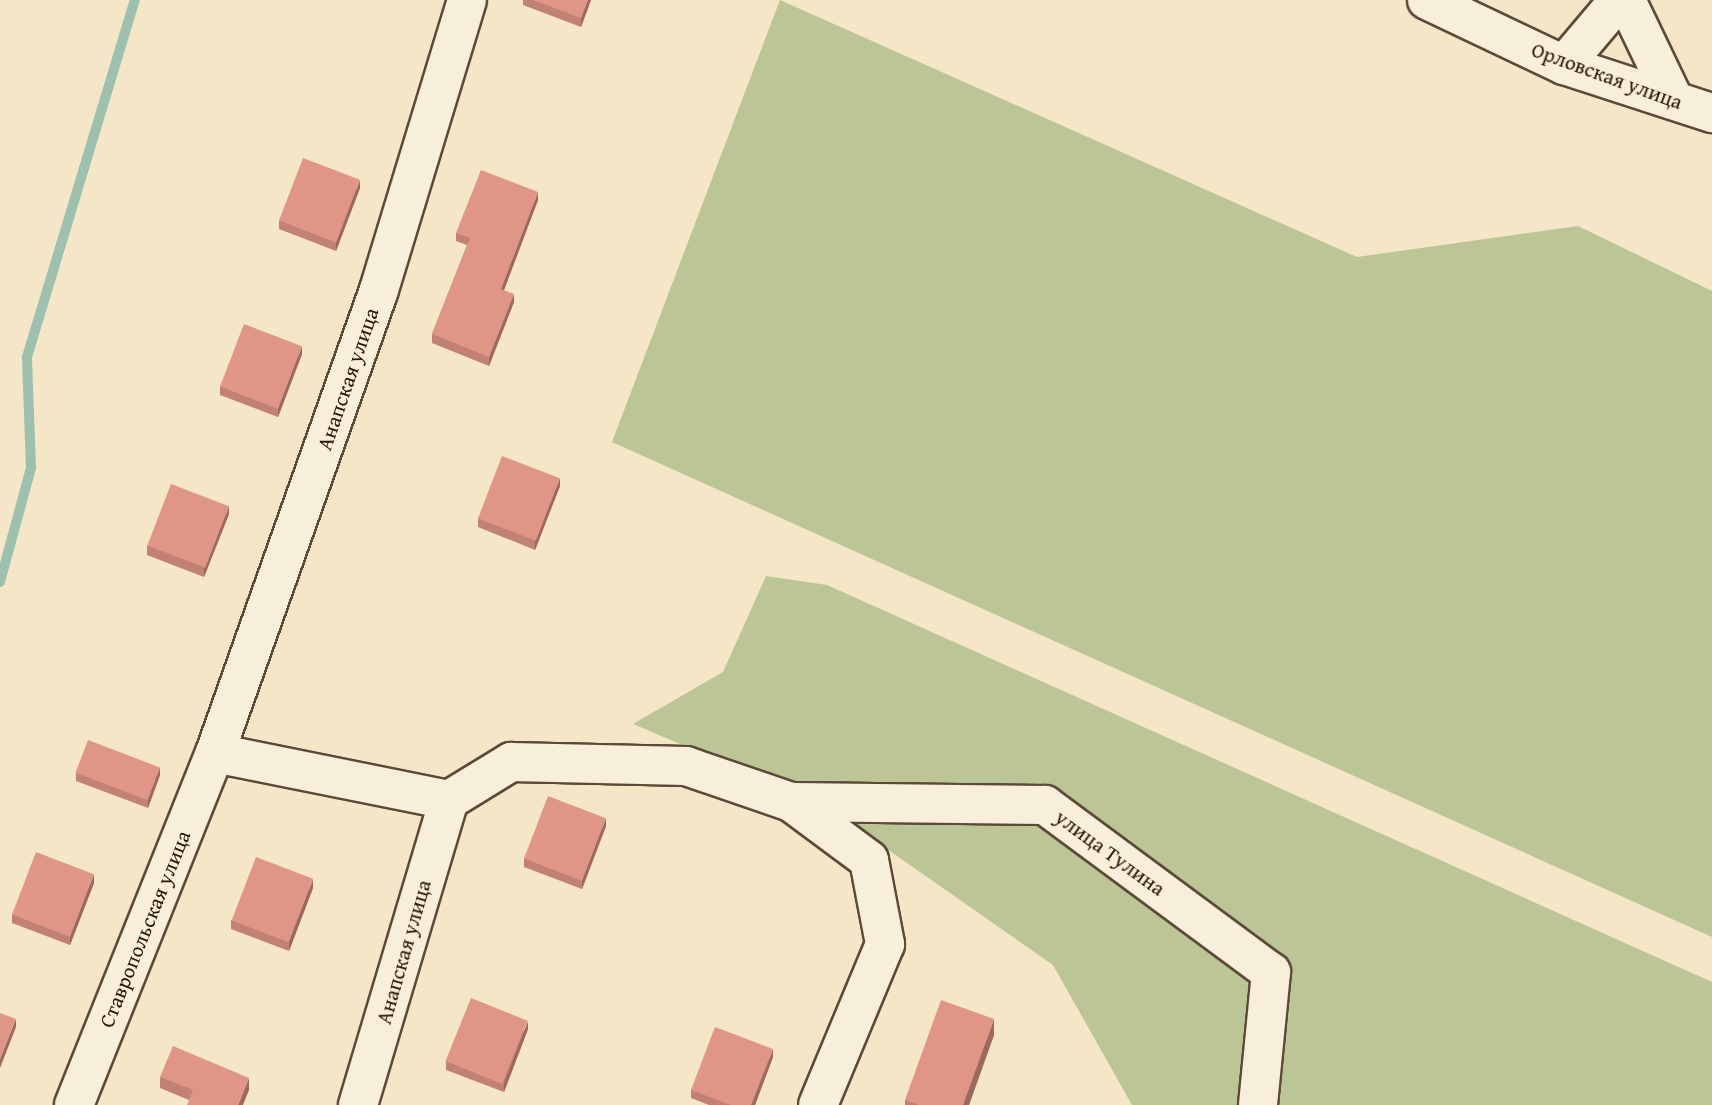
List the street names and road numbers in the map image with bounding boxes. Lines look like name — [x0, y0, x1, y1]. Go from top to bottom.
street label: Орловская улица — [1528, 37, 1686, 115]
street label: Анапская улица — [312, 304, 384, 454]
street label: улица Тулина — [1050, 805, 1170, 901]
street label: Ставропольская улица — [94, 827, 196, 1031]
street label: Анапская улица — [371, 877, 437, 1027]

